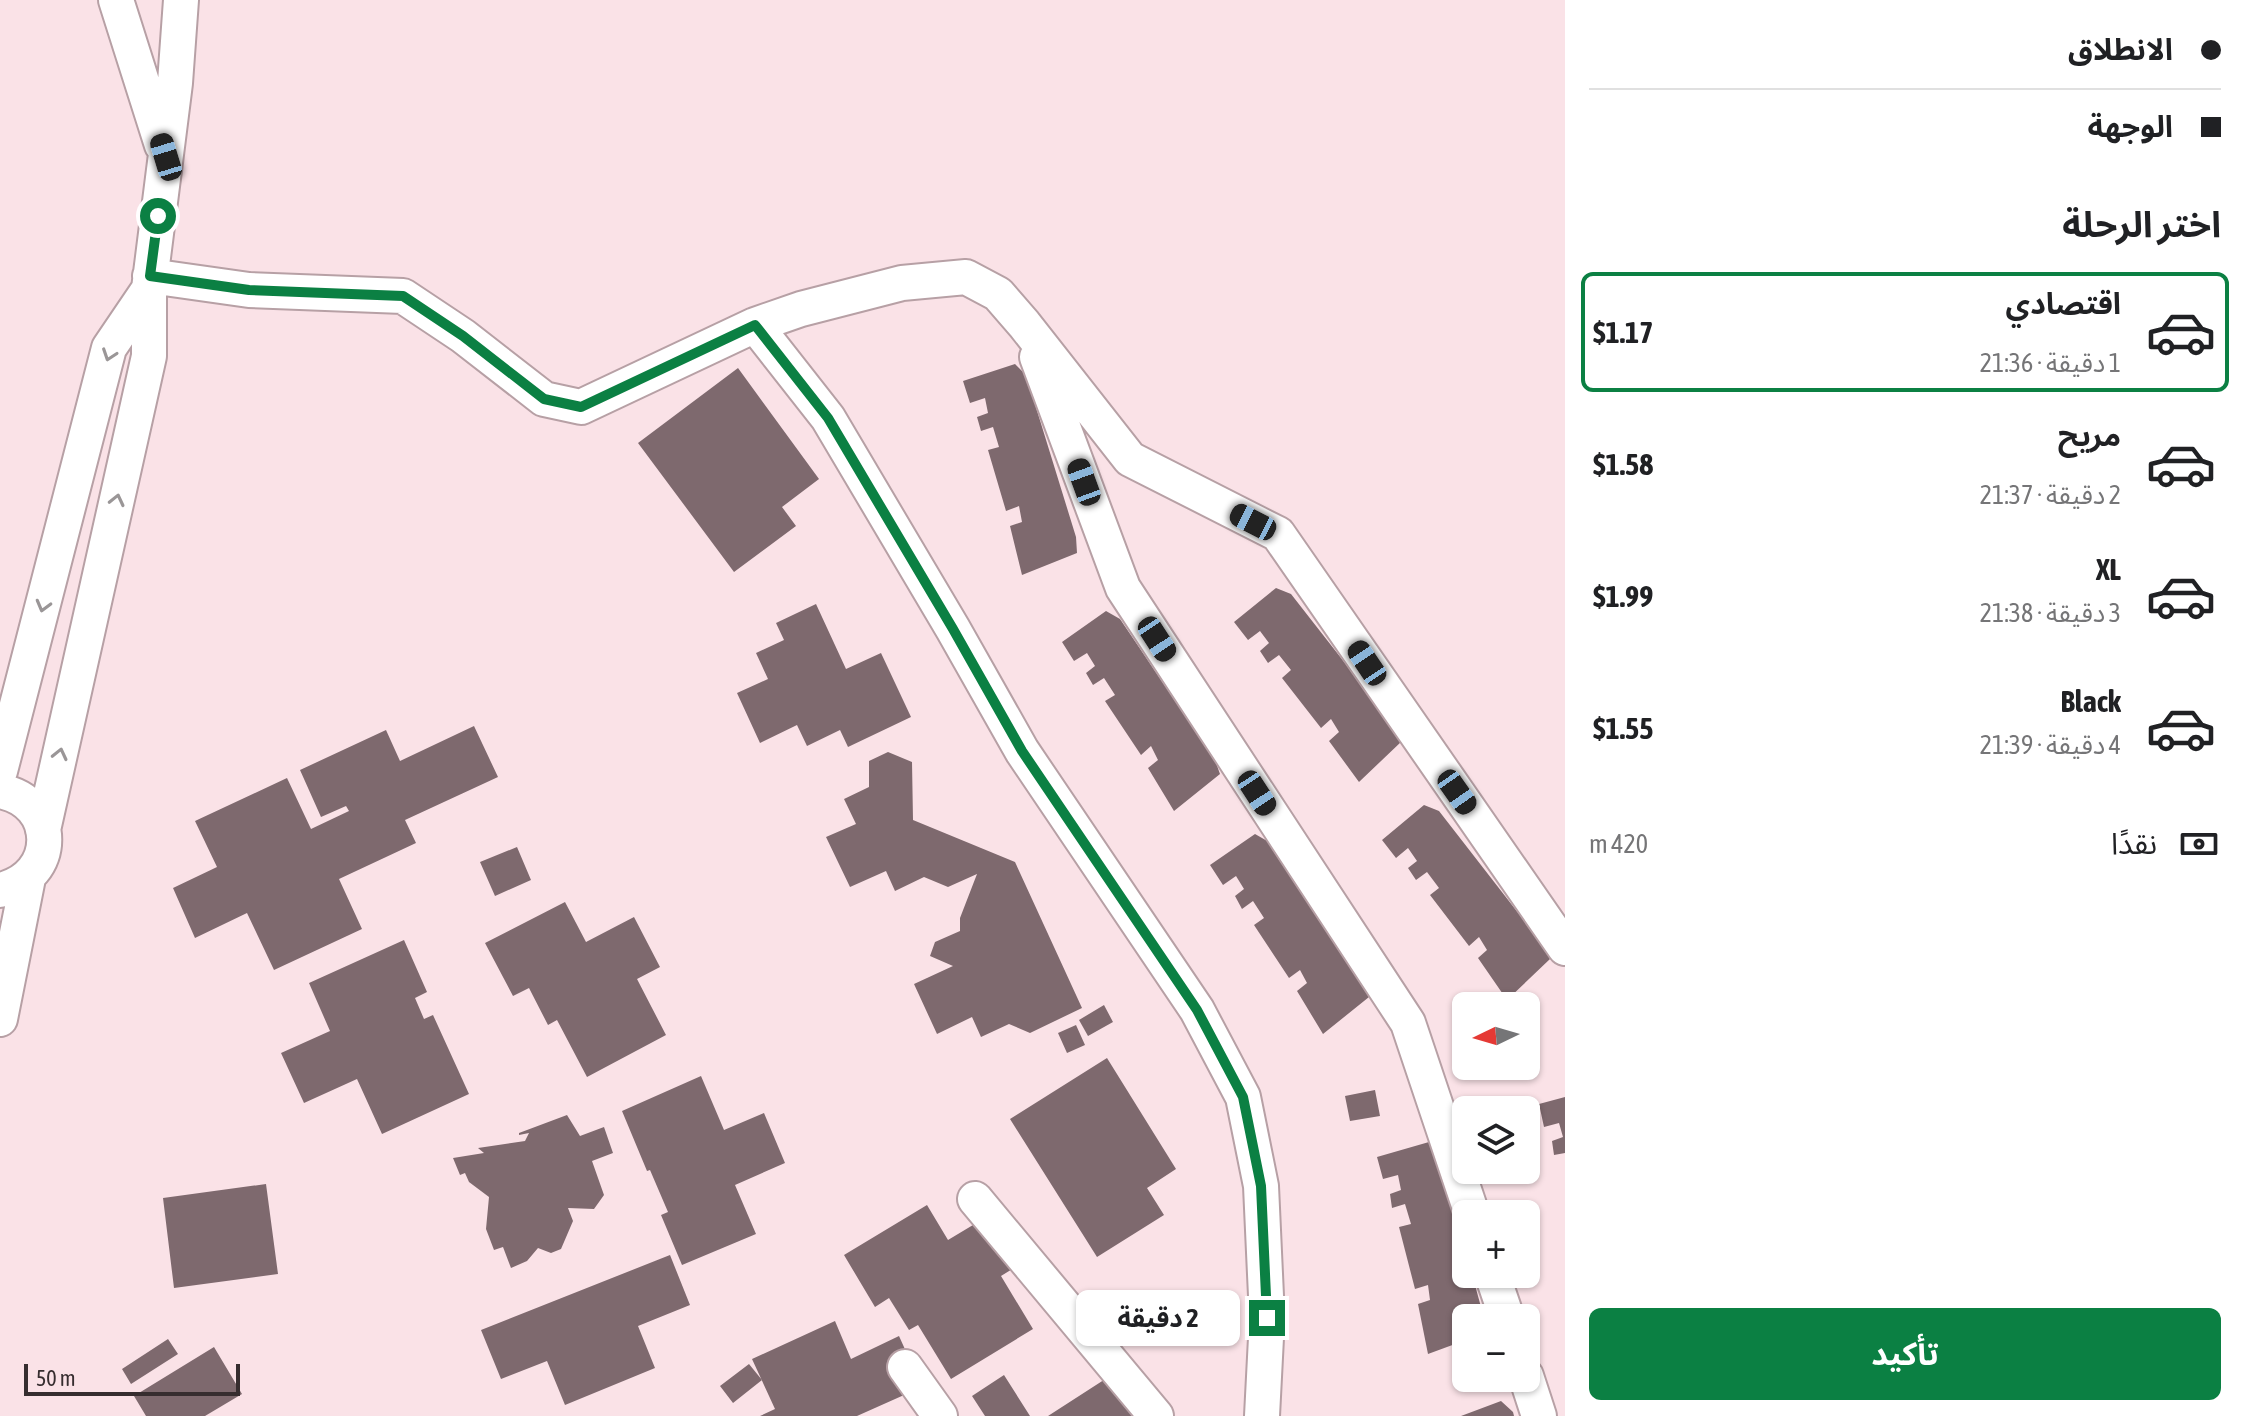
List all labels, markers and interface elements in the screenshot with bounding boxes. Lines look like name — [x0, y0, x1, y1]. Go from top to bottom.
text: الانطلاق — [2068, 32, 2173, 66]
text: الوجهة — [2088, 109, 2173, 143]
car — [148, 131, 184, 183]
route start — [140, 198, 176, 234]
text: اختر الرحلة — [2062, 203, 2221, 245]
text: اقتصادي — [2006, 286, 2121, 320]
icon: car — [2145, 296, 2217, 368]
text: $1.17 — [1593, 315, 1653, 349]
one-way arrow — [102, 347, 118, 361]
text: 1 دقيقة · 21:36 — [1980, 348, 2121, 378]
text: مريح — [2058, 418, 2121, 452]
icon: car — [2145, 428, 2217, 500]
text: $1.58 — [1593, 447, 1653, 481]
car — [1065, 455, 1103, 509]
text: 2 دقيقة · 21:37 — [1980, 480, 2121, 510]
one-way arrow — [108, 494, 125, 507]
car — [1226, 500, 1280, 544]
text: XL — [2096, 552, 2121, 586]
icon: car — [2145, 560, 2217, 632]
text: $1.99 — [1593, 579, 1653, 613]
text: 3 دقيقة · 21:38 — [1980, 598, 2121, 628]
one-way arrow — [35, 599, 52, 613]
car — [1134, 612, 1180, 666]
car — [1344, 636, 1390, 690]
text: Black — [2061, 684, 2121, 718]
icon: car — [2145, 692, 2217, 764]
text: $1.55 — [1593, 711, 1653, 745]
text: 4 دقيقة · 21:39 — [1980, 730, 2121, 760]
one-way arrow — [51, 747, 68, 761]
car — [1433, 765, 1481, 819]
car — [1234, 766, 1280, 820]
icon: cash — [2177, 822, 2221, 866]
text: نقدًا — [2111, 826, 2157, 860]
text: 420 m — [1589, 829, 1648, 859]
north arrow — [1452, 992, 1540, 1080]
map controls — [1452, 992, 1540, 1392]
button: layers — [1452, 1096, 1540, 1184]
button: + — [1452, 1200, 1540, 1288]
callout: 2 دقيقة — [1075, 1290, 1239, 1346]
route end — [1249, 1300, 1285, 1336]
text: 2 دقيقة — [1117, 1303, 1199, 1333]
button: − — [1452, 1304, 1540, 1392]
button: تأكيد — [1589, 1308, 2221, 1400]
scale bar — [24, 1360, 240, 1396]
text: 50 m — [36, 1365, 76, 1391]

